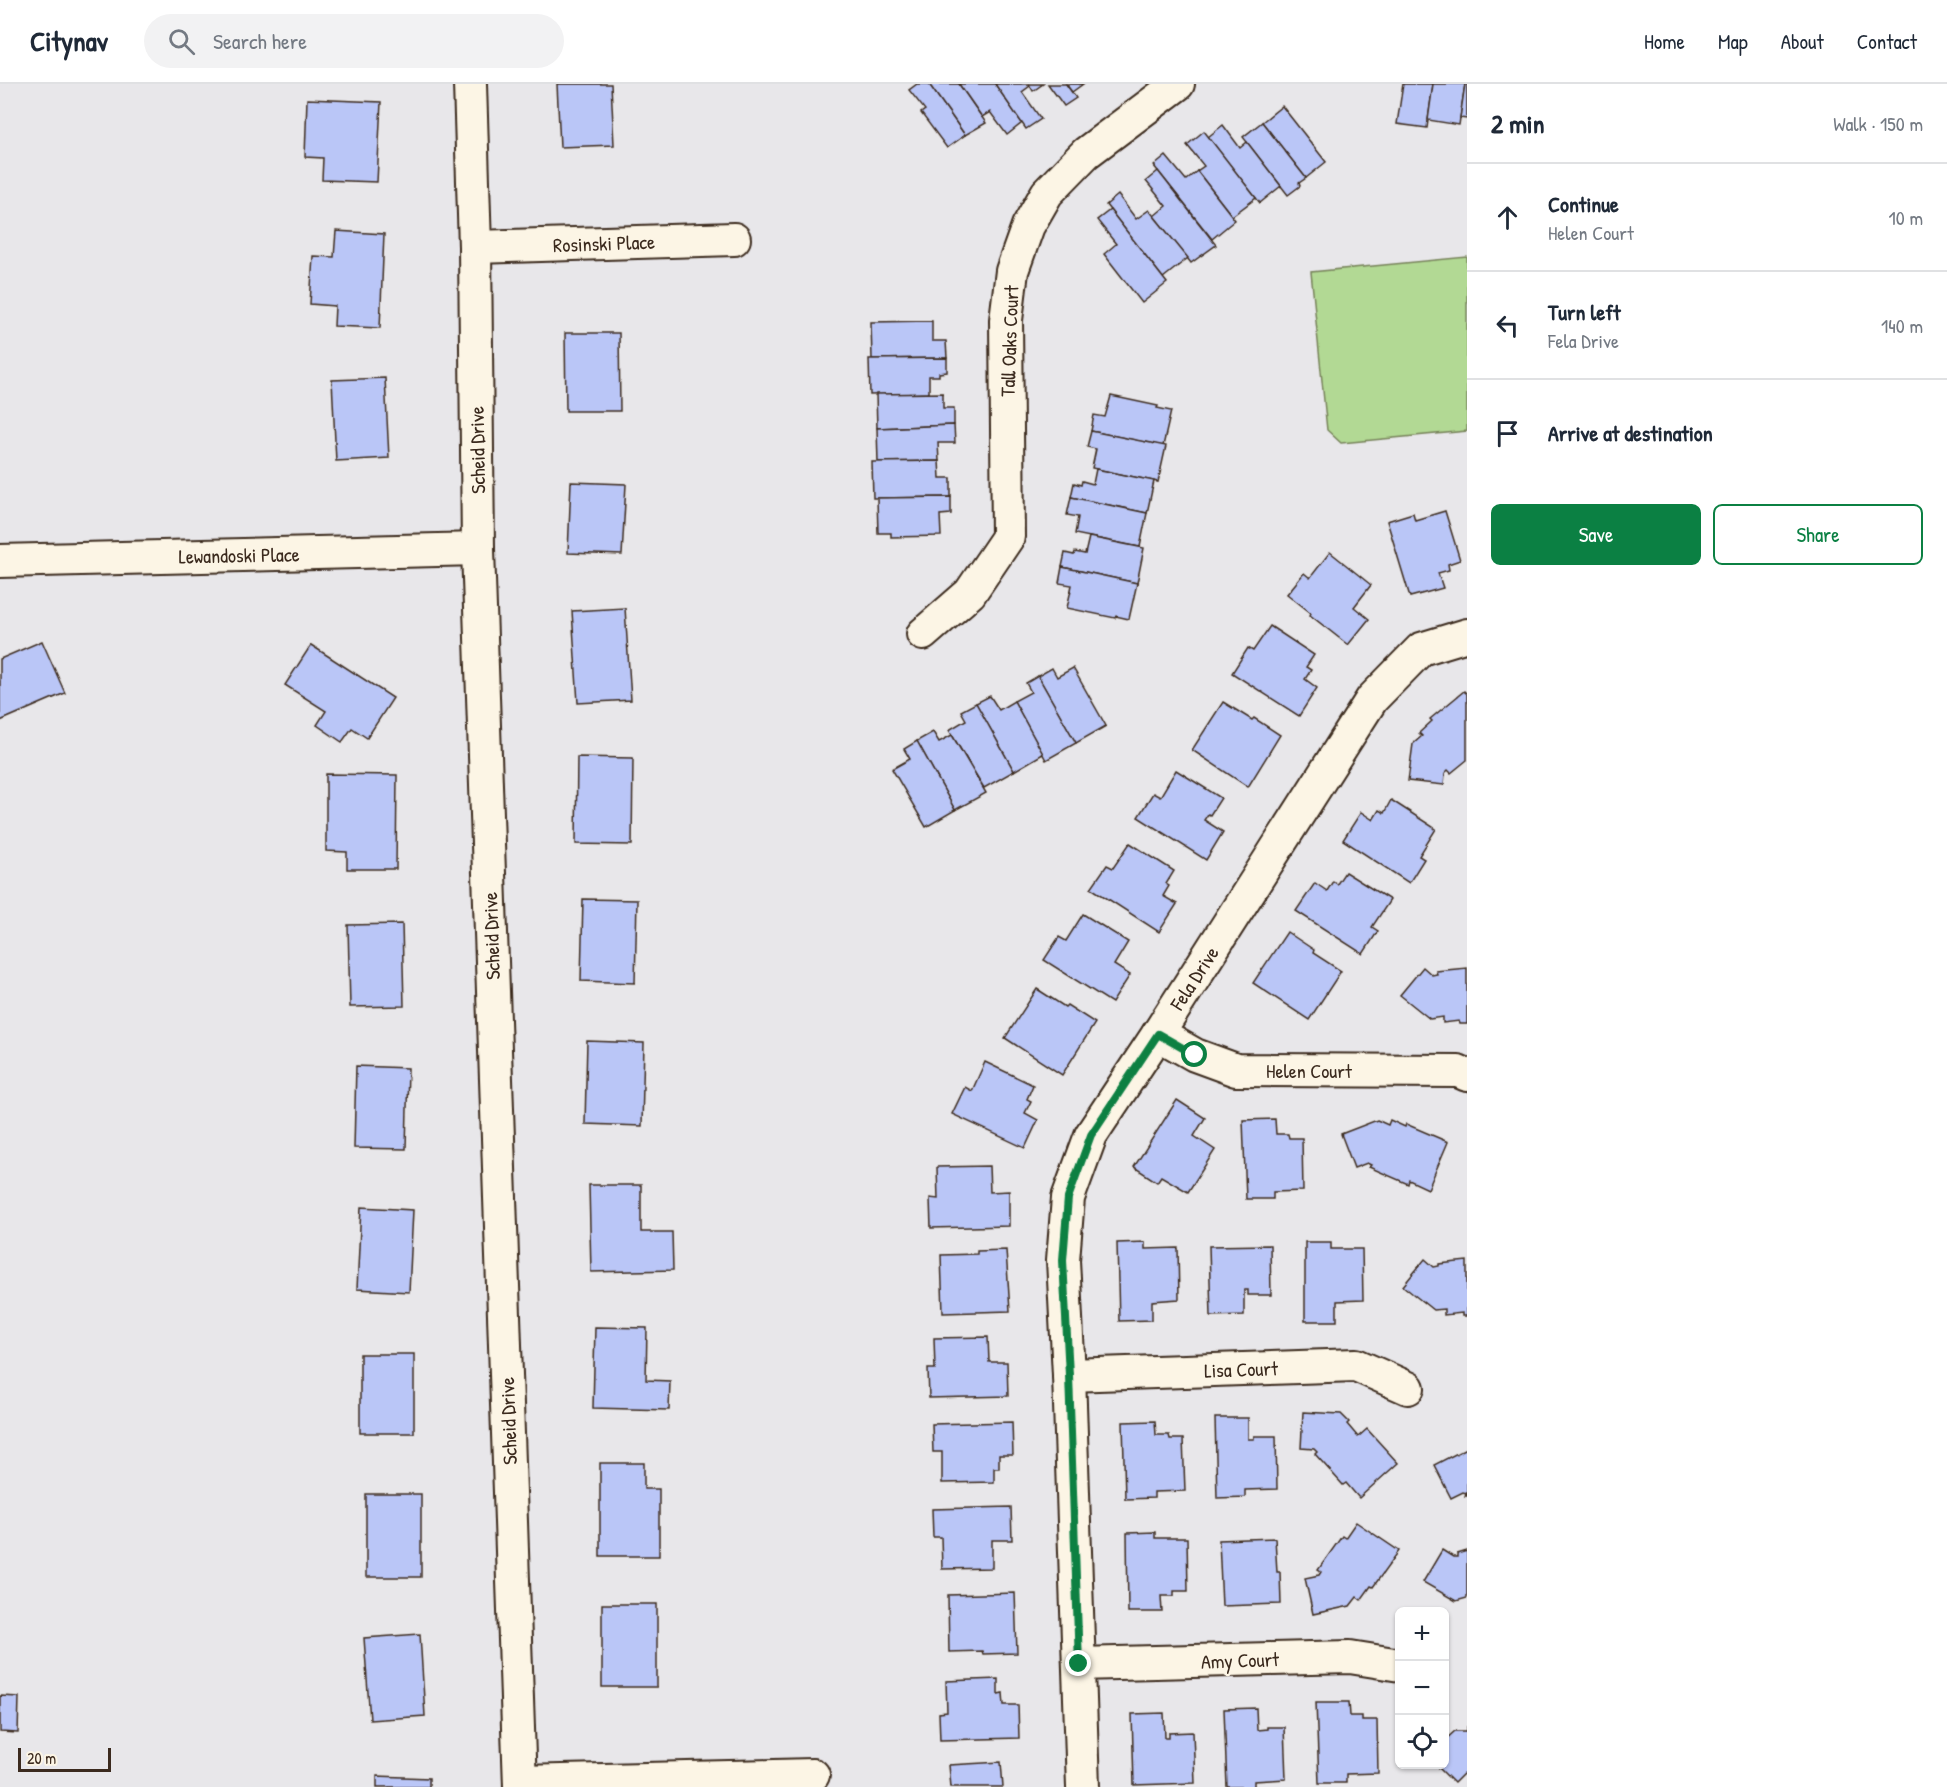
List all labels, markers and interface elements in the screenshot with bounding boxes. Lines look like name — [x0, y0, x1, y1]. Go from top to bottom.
search box — [144, 14, 564, 68]
text: Citynav — [30, 22, 108, 60]
icon: search — [165, 25, 198, 58]
text: Search here — [213, 26, 307, 56]
text: Home — [1644, 27, 1685, 56]
text: Map — [1718, 27, 1748, 56]
text: About — [1781, 27, 1824, 56]
text: Contact — [1857, 27, 1917, 56]
text: 2 min — [1491, 106, 1544, 141]
text: Walk · 150 m — [1833, 110, 1923, 137]
text: Continue — [1548, 189, 1619, 219]
icon: ahead — [1491, 201, 1524, 234]
text: 10 m — [1889, 204, 1923, 231]
text: Helen Court — [1548, 219, 1634, 246]
street label: Rosinski Place — [553, 228, 655, 258]
street label: Tall Oaks Court — [994, 284, 1024, 397]
text: Turn left — [1548, 297, 1621, 327]
icon: left — [1491, 309, 1524, 342]
text: 140 m — [1881, 312, 1923, 339]
text: Fela Drive — [1548, 327, 1619, 354]
street label: Scheid Drive — [463, 406, 491, 494]
icon: arrive — [1491, 417, 1524, 450]
text: Arrive at destination — [1548, 418, 1713, 448]
button: Save — [1491, 504, 1701, 565]
button: Share — [1713, 504, 1923, 565]
street label: Lewandoski Place — [178, 540, 300, 570]
street label: Scheid Drive — [476, 892, 506, 980]
street label: Fela Drive — [1163, 941, 1225, 1016]
route start — [1181, 1041, 1207, 1067]
street label: Helen Court — [1266, 1057, 1353, 1084]
street label: Lisa Court — [1204, 1354, 1279, 1384]
street label: Scheid Drive — [493, 1377, 523, 1465]
map controls — [1395, 1607, 1449, 1769]
button: + — [1395, 1607, 1449, 1661]
street label: Amy Court — [1201, 1645, 1281, 1675]
route end — [1065, 1650, 1091, 1676]
button: − — [1395, 1661, 1449, 1715]
button: locate — [1395, 1715, 1449, 1769]
scale bar — [18, 1745, 111, 1772]
text: 20 m — [27, 1747, 56, 1769]

